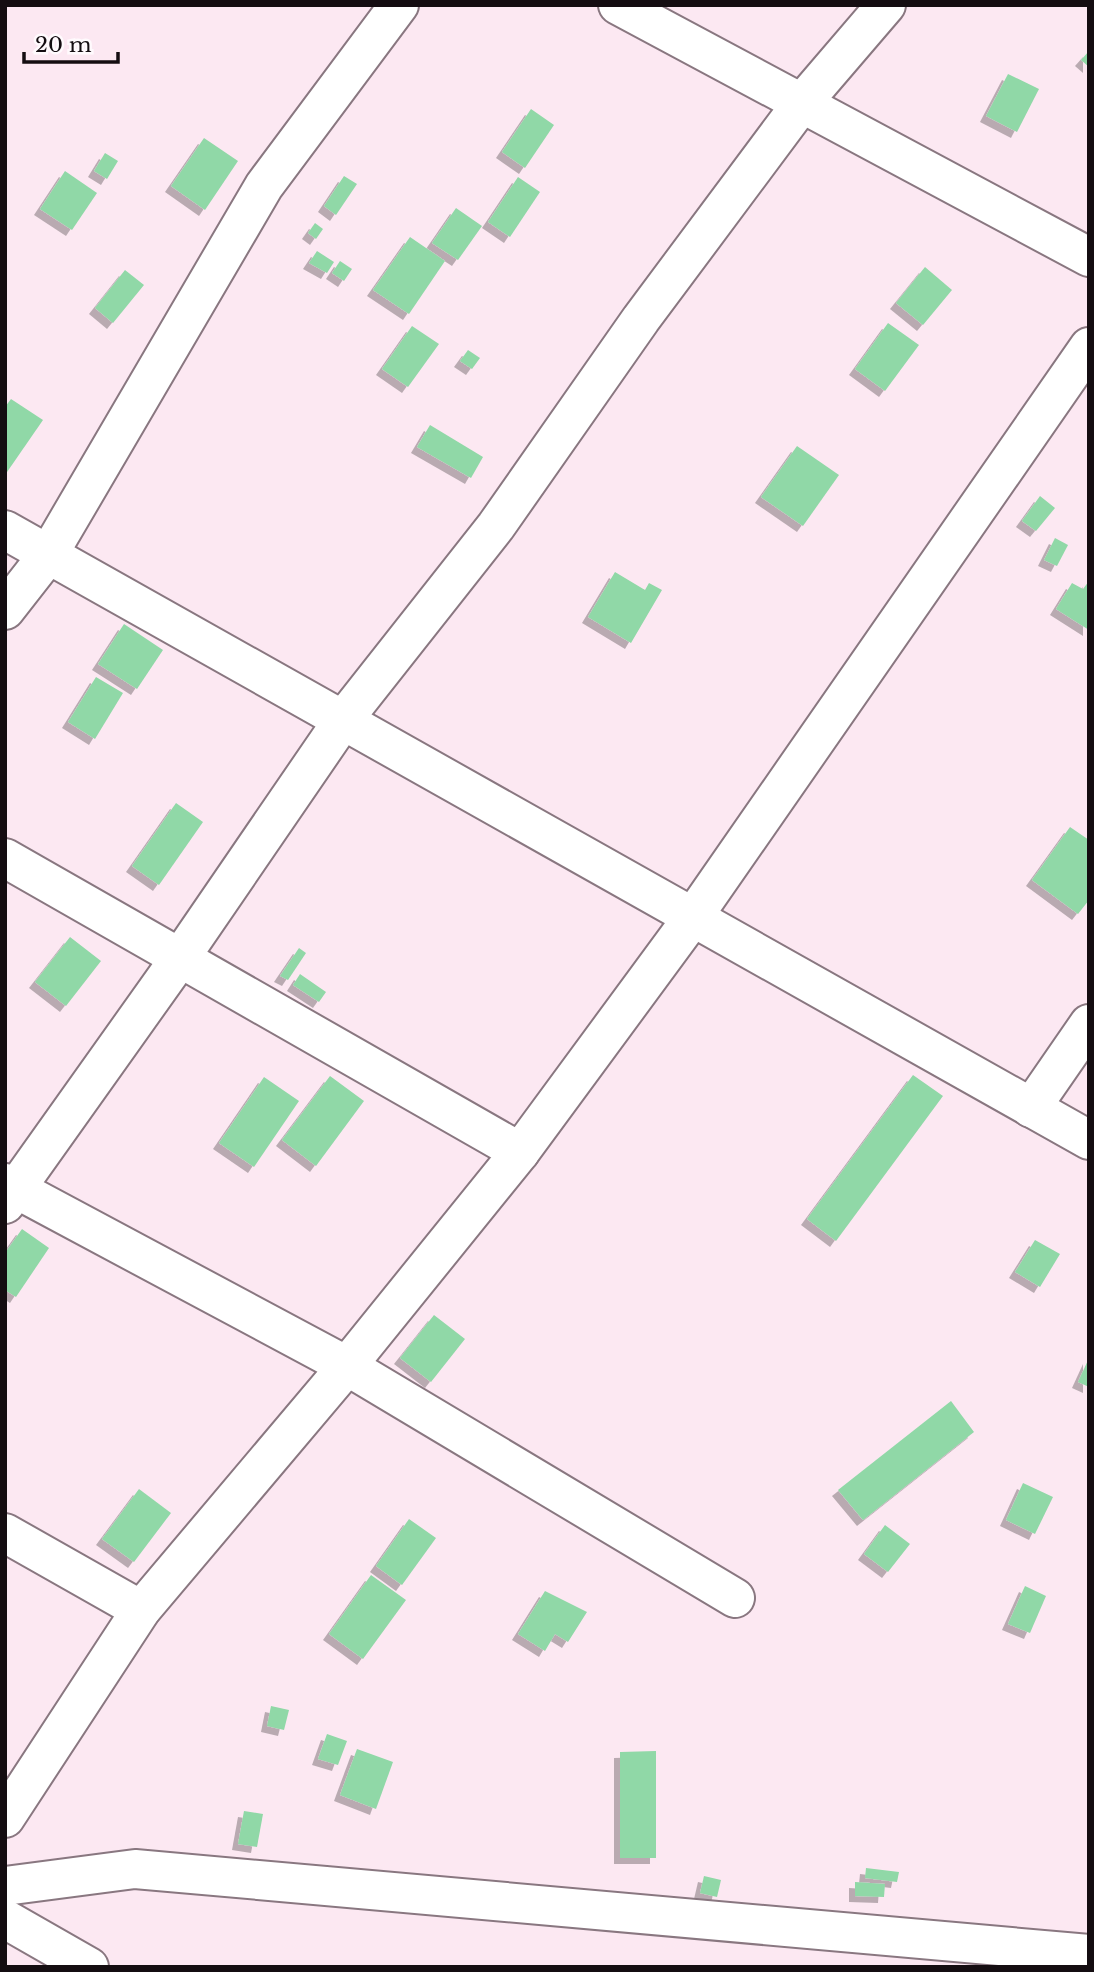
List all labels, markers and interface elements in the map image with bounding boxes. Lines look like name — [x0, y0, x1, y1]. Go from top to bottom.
scale bar — [24, 21, 119, 65]
text: 20 m — [35, 32, 92, 58]

